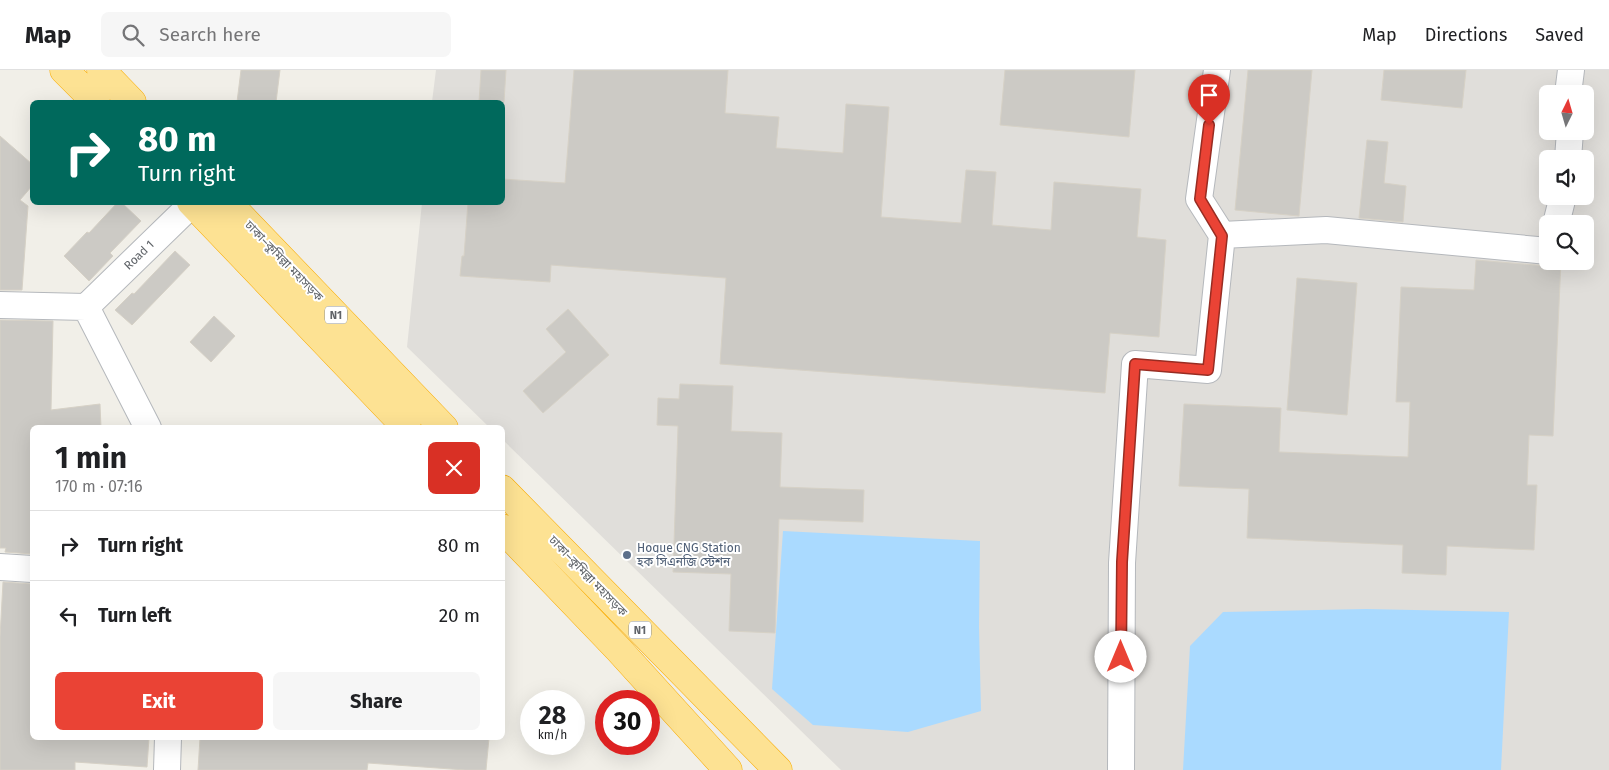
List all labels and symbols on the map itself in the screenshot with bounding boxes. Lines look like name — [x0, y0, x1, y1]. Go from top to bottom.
pin — [1188, 74, 1230, 125]
north arrow — [1539, 85, 1594, 140]
street label: ঢাকা–কুমিল্লা মহাসড়ক — [241, 217, 327, 305]
street label: Road 1 — [121, 237, 157, 273]
road number: N1 — [325, 306, 347, 324]
street label: ঢাকা–কুমিল্লা মহাসড়ক — [545, 532, 631, 620]
place label: Hoque CNG Station হক সিএনজি স্টেশন — [636, 541, 741, 569]
marker: Hoque CNG Station হক সিএনজি স্টেশন — [621, 549, 633, 561]
road number: N1 — [629, 622, 651, 638]
position arrow — [1094, 630, 1146, 682]
speed limit sign: 30 — [595, 690, 660, 755]

